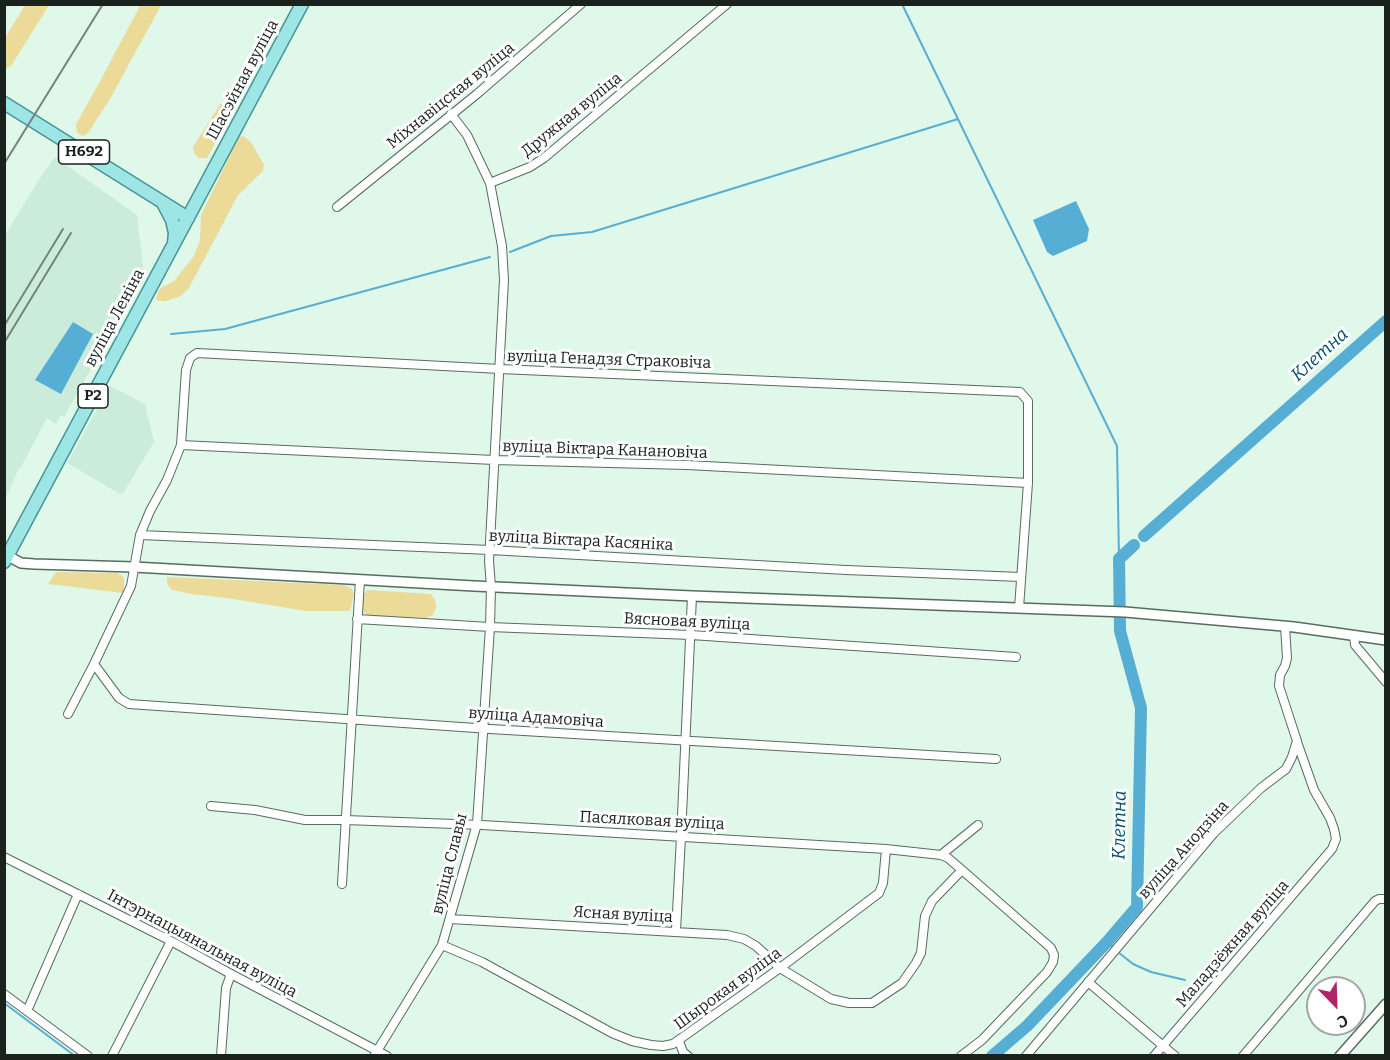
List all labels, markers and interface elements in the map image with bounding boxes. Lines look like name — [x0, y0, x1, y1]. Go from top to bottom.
street label: Шасэйная вуліца — [203, 17, 283, 143]
street label: Міхнавіцская вуліца — [383, 39, 519, 153]
street label: Дружная вуліца — [518, 69, 626, 161]
road number: Н692 — [58, 140, 110, 164]
street label: вуліца Леніна — [81, 266, 149, 370]
water label: Клетна — [1287, 324, 1353, 386]
street label: вуліца Генадзя Страковіча — [507, 347, 711, 373]
road number: Р2 — [78, 384, 108, 408]
street label: вуліца Віктара Канановіча — [502, 437, 708, 463]
street label: вуліца Віктара Касяніка — [488, 527, 674, 555]
street label: Вясновая вуліца — [623, 609, 751, 635]
street label: вуліца Адамовіча — [468, 704, 604, 732]
water label: Клетна — [1109, 790, 1131, 860]
street label: вуліца Анодзіна — [1135, 797, 1233, 903]
street label: Пасялковая вуліца — [579, 808, 725, 834]
street label: вуліца Славы — [428, 811, 472, 917]
street label: Маладзёжная вуліца — [1173, 876, 1293, 1012]
street label: Інтэрнацыянальная вуліца — [104, 886, 300, 1002]
street label: Ясная вуліца — [573, 903, 673, 927]
street label: Шырокая вуліца — [671, 944, 785, 1034]
north arrow — [1306, 976, 1366, 1036]
text: С — [1334, 1010, 1351, 1032]

